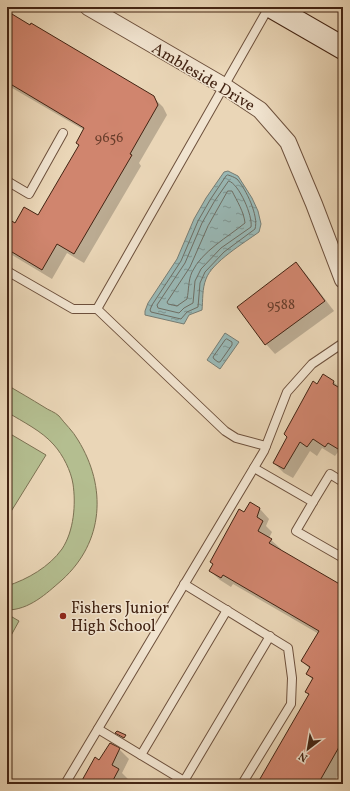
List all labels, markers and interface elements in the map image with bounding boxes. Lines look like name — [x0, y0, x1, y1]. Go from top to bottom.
street label: Ambleside Drive — [147, 38, 259, 117]
house number: 9656 — [95, 129, 123, 148]
house number: 9588 — [267, 296, 295, 315]
place label: Fishers Junior High School — [71, 598, 169, 638]
marker: Fishers Junior High School — [58, 611, 68, 621]
north arrow — [288, 729, 328, 769]
text: N — [296, 748, 311, 765]

